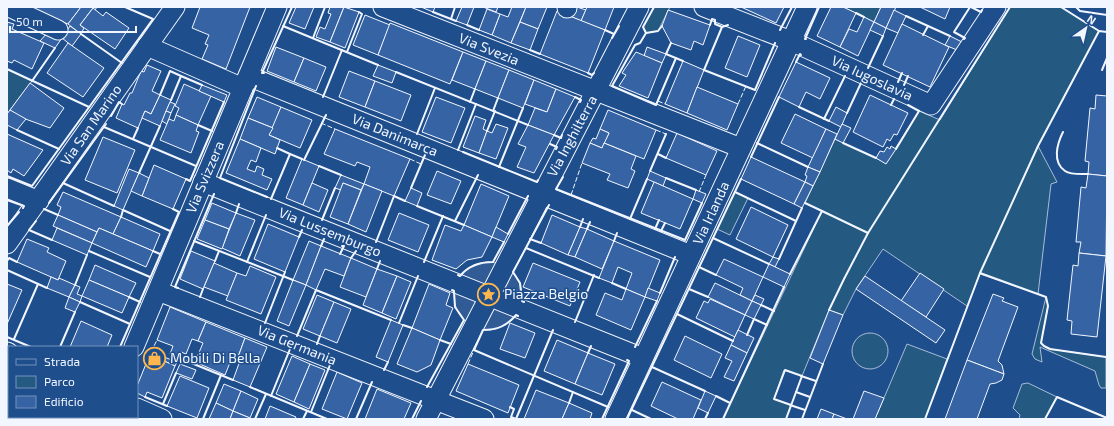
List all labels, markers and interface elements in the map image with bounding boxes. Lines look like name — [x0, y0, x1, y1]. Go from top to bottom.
scale bar — [10, 8, 136, 34]
north arrow — [1066, 8, 1106, 48]
text: N — [1085, 12, 1099, 27]
text: 50 m — [16, 14, 43, 28]
street label: Via Svezia — [456, 29, 522, 68]
street label: Via Iugoslavia — [829, 51, 916, 104]
street label: Via San Marino — [56, 81, 125, 168]
street label: Via Inghilterra — [543, 92, 600, 179]
street label: Via Danimarca — [350, 110, 441, 160]
street label: Via Svizzera — [182, 138, 227, 215]
street label: Via Irlanda — [689, 178, 733, 247]
street label: Via Lussemburgo — [276, 203, 384, 260]
place icon: Piazza Belgio — [475, 281, 501, 307]
place label: Piazza Belgio — [504, 285, 588, 302]
street label: Via Germania — [255, 321, 339, 368]
shop icon: Mobili Di Bella — [142, 345, 168, 371]
legend — [8, 346, 138, 418]
place label: Mobili Di Bella — [170, 349, 261, 366]
text: Strada — [44, 354, 80, 368]
text: Parco — [44, 374, 75, 388]
text: Edificio — [44, 394, 84, 408]

